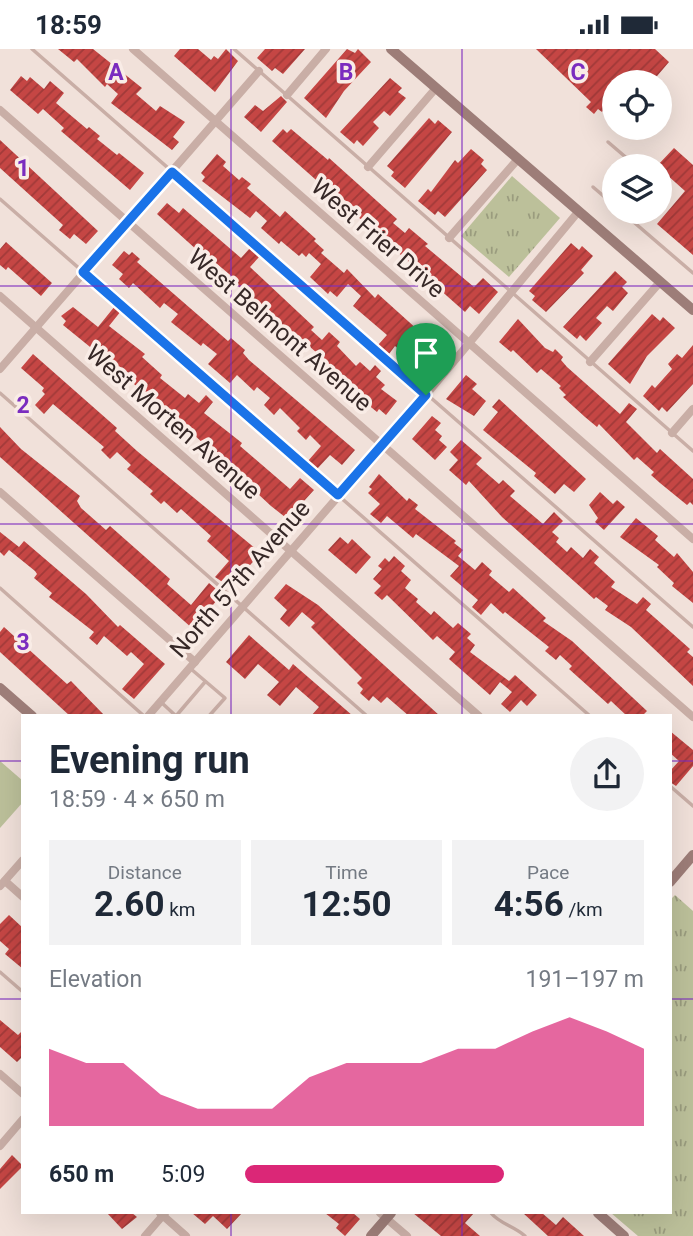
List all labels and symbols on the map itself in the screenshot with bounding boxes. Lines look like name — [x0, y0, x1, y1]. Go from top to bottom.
text: A — [108, 59, 124, 86]
text: B — [339, 59, 353, 86]
text: C — [570, 59, 586, 86]
text: 1 — [16, 155, 30, 182]
street label: West Frier Drive — [306, 172, 450, 304]
street label: West Belmont Avenue — [183, 243, 377, 417]
pin — [396, 323, 456, 395]
street label: West Morten Avenue — [80, 339, 266, 505]
text: 2 — [16, 392, 30, 419]
street label: North 57th Avenue — [164, 495, 316, 663]
text: 3 — [16, 629, 30, 656]

